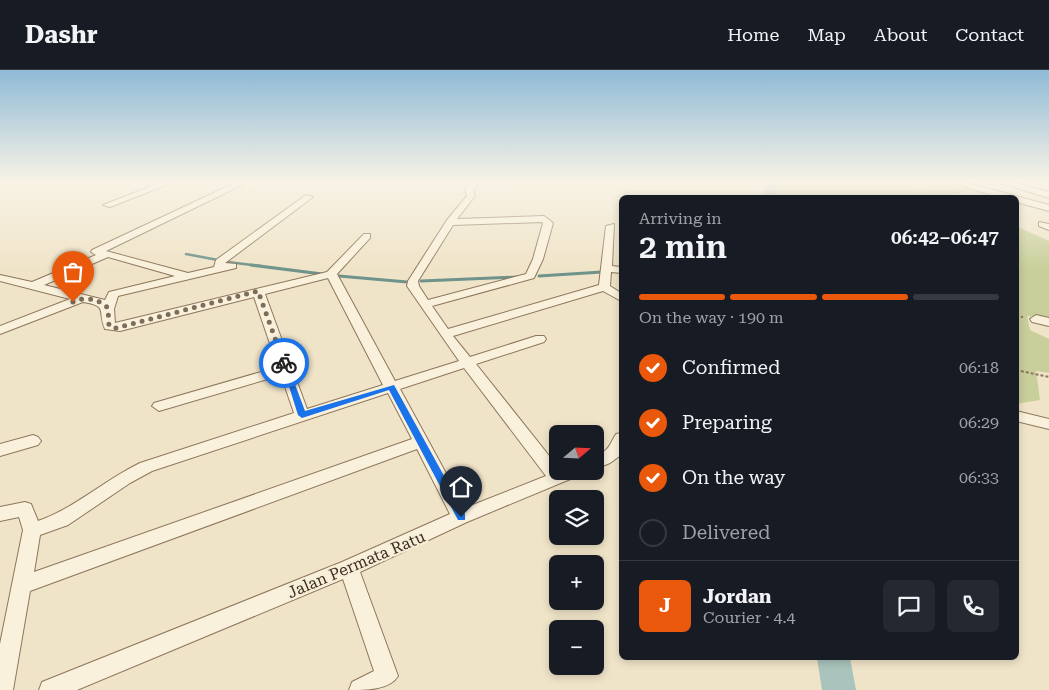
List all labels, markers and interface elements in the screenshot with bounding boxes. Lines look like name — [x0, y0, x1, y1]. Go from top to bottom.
text: Dashr — [25, 21, 98, 49]
text: Home — [727, 24, 779, 45]
text: Map — [807, 24, 846, 45]
text: About — [874, 24, 927, 45]
text: Contact — [955, 24, 1024, 45]
text: Arriving in — [639, 209, 722, 228]
text: 06:42–06:47 — [891, 226, 999, 249]
text: 2 min — [639, 228, 727, 266]
pin — [52, 251, 94, 302]
icon: bag — [59, 258, 87, 286]
text: On the way · 190 m — [639, 308, 784, 327]
courier — [259, 338, 309, 388]
icon: bike — [270, 349, 298, 377]
icon: check — [639, 354, 667, 382]
text: Confirmed — [682, 356, 780, 379]
text: 06:18 — [959, 358, 999, 377]
icon: check — [639, 409, 667, 437]
text: Preparing — [682, 411, 772, 434]
text: 06:29 — [959, 413, 999, 432]
north arrow — [549, 425, 604, 480]
map controls — [549, 425, 604, 675]
icon: check — [639, 464, 667, 492]
pin — [440, 466, 482, 517]
text: On the way — [682, 466, 785, 489]
text: 06:33 — [959, 468, 999, 487]
icon: home — [447, 473, 475, 501]
button: layers — [549, 490, 604, 545]
text: Delivered — [682, 521, 770, 544]
street label: Jalan Permata Ratu — [284, 527, 428, 602]
button: + — [549, 555, 604, 610]
button: chat — [883, 580, 935, 632]
button: phone — [947, 580, 999, 632]
text: Jordan — [703, 585, 772, 608]
text: J — [659, 594, 671, 617]
text: Courier · 4.4 — [703, 608, 796, 627]
button: − — [549, 620, 604, 675]

